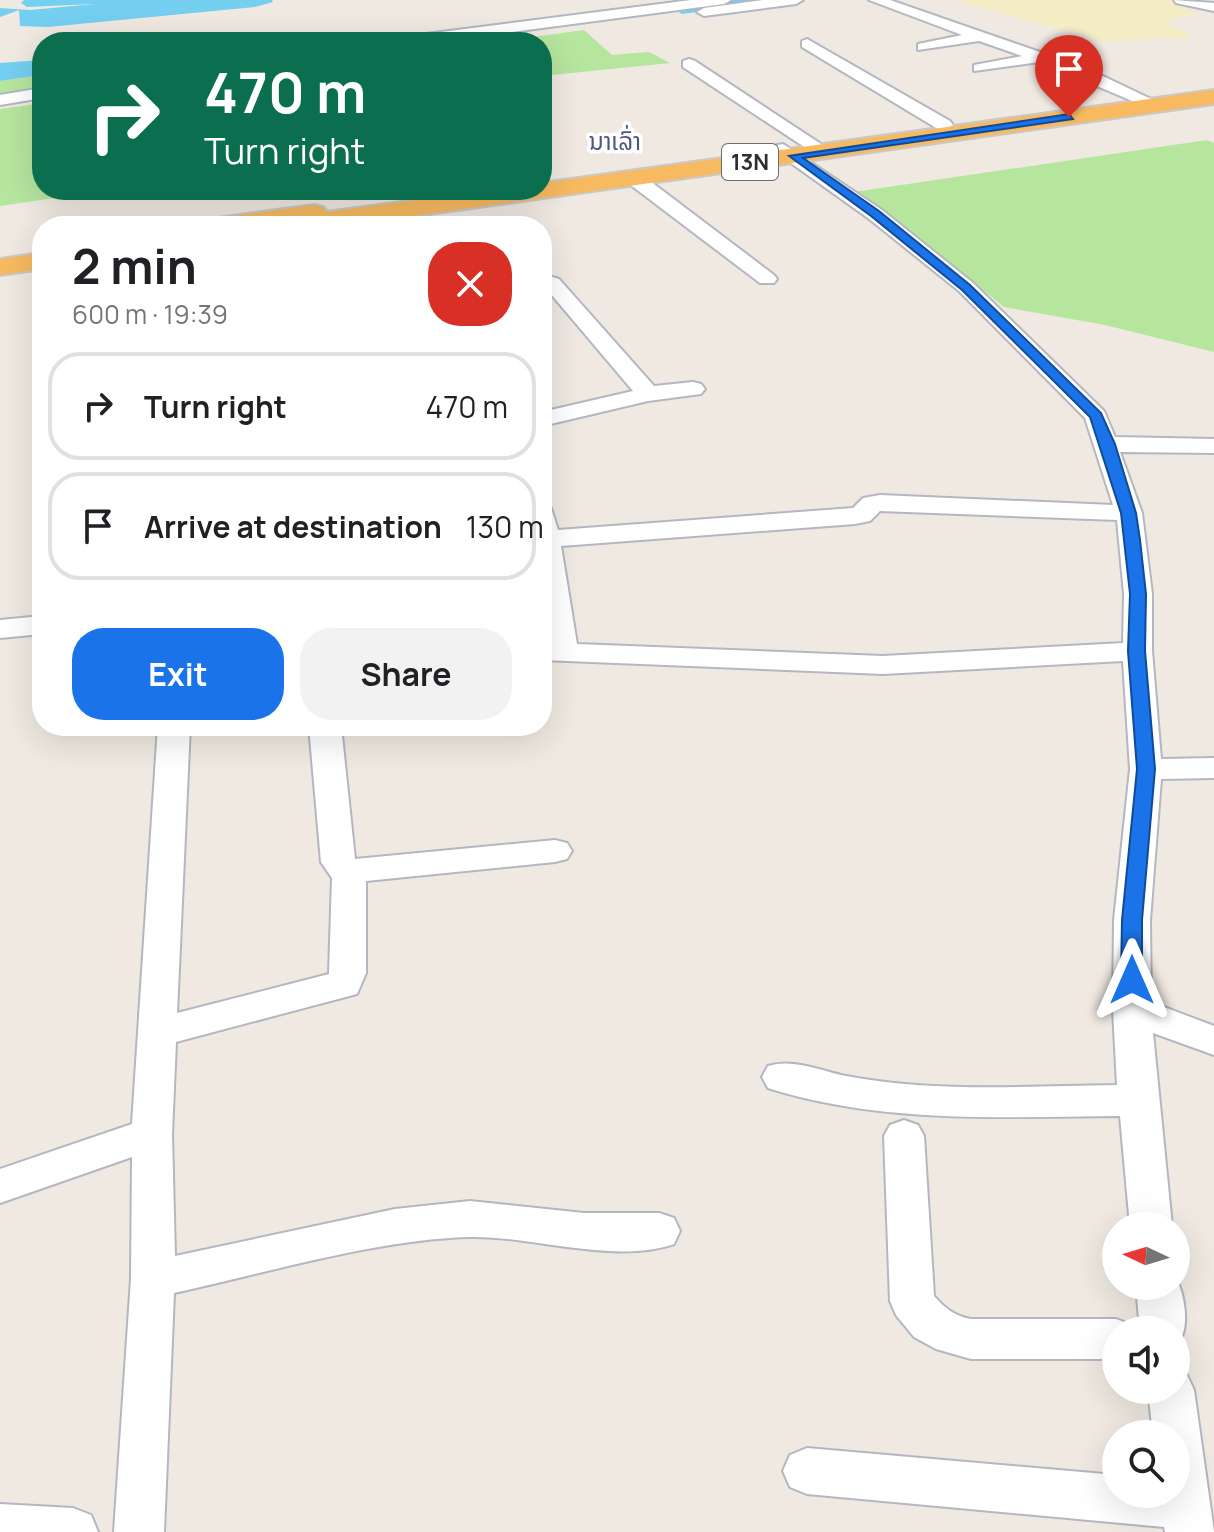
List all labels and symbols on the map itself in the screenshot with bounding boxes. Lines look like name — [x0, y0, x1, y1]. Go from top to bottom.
pin — [1035, 35, 1103, 117]
district label: ນາເລົ່າ — [589, 124, 641, 157]
road number: 13N — [722, 144, 778, 180]
position arrow — [1090, 938, 1174, 1022]
north arrow — [1102, 1212, 1190, 1300]

